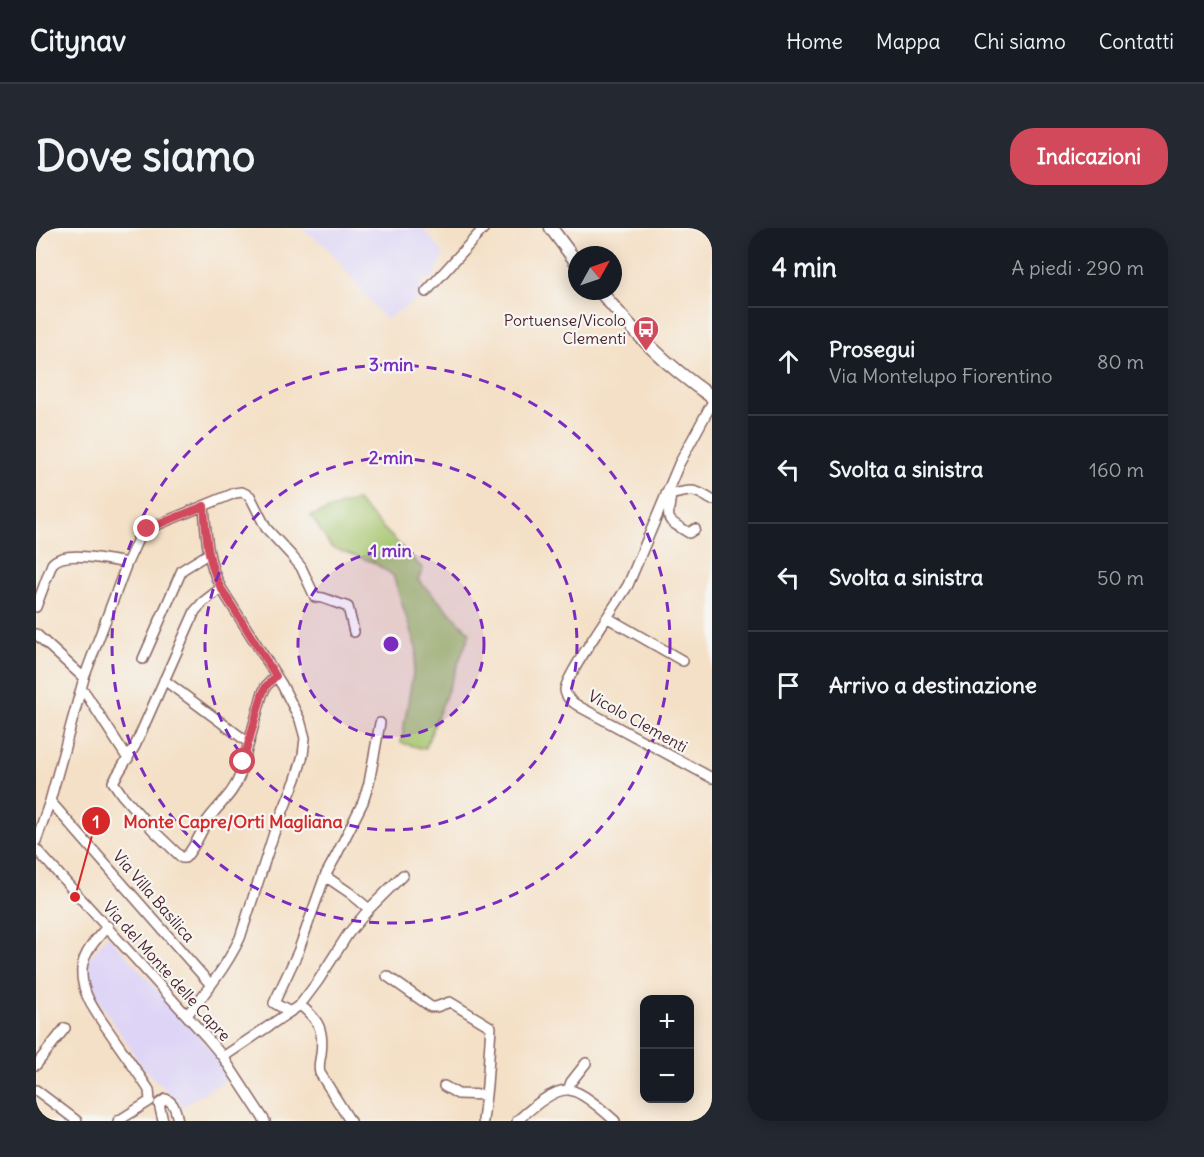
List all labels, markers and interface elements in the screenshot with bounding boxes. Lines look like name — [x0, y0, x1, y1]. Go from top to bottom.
text: Citynav — [30, 23, 126, 59]
text: Home — [786, 28, 843, 55]
text: Mappa — [876, 28, 941, 55]
text: Chi siamo — [974, 28, 1066, 55]
text: Contatti — [1099, 28, 1174, 55]
button: Indicazioni — [1010, 128, 1168, 185]
text: Dove siamo — [36, 130, 255, 182]
north arrow — [568, 246, 622, 300]
text: 4 min — [772, 251, 837, 284]
text: A piedi · 290 m — [1012, 255, 1144, 280]
place label: Portuense/Vicolo Clementi — [504, 310, 626, 348]
bus stop icon: Portuense/Vicolo Clementi — [631, 314, 661, 352]
text: Prosegui — [829, 335, 915, 363]
icon: ahead — [772, 345, 805, 378]
text: 80 m — [1097, 349, 1144, 374]
text: 3 min — [369, 353, 414, 376]
text: Via Montelupo Fiorentino — [829, 363, 1053, 388]
text: 2 min — [369, 446, 414, 469]
icon: left — [772, 453, 805, 486]
text: Svolta a sinistra — [829, 455, 983, 483]
text: 160 m — [1089, 457, 1144, 482]
route end — [133, 515, 159, 541]
text: 1 min — [370, 539, 412, 562]
icon: left — [772, 561, 805, 594]
text: Svolta a sinistra — [829, 563, 983, 591]
text: 50 m — [1097, 565, 1144, 590]
centre of rings — [381, 634, 401, 654]
icon: arrive — [772, 669, 805, 702]
text: Arrivo a destinazione — [829, 671, 1037, 699]
street label: Vicolo Clementi — [585, 685, 691, 757]
route start — [229, 748, 255, 774]
callout: Monte Capre/Orti Magliana — [81, 803, 355, 839]
text: 1 — [92, 810, 100, 833]
text: Monte Capre/Orti Magliana — [123, 810, 343, 833]
street label: Via Villa Basilica — [109, 846, 199, 946]
street label: Via del Monte delle Capre — [99, 897, 235, 1045]
map controls — [640, 995, 694, 1103]
button: + — [640, 995, 694, 1049]
button: − — [640, 1049, 694, 1103]

